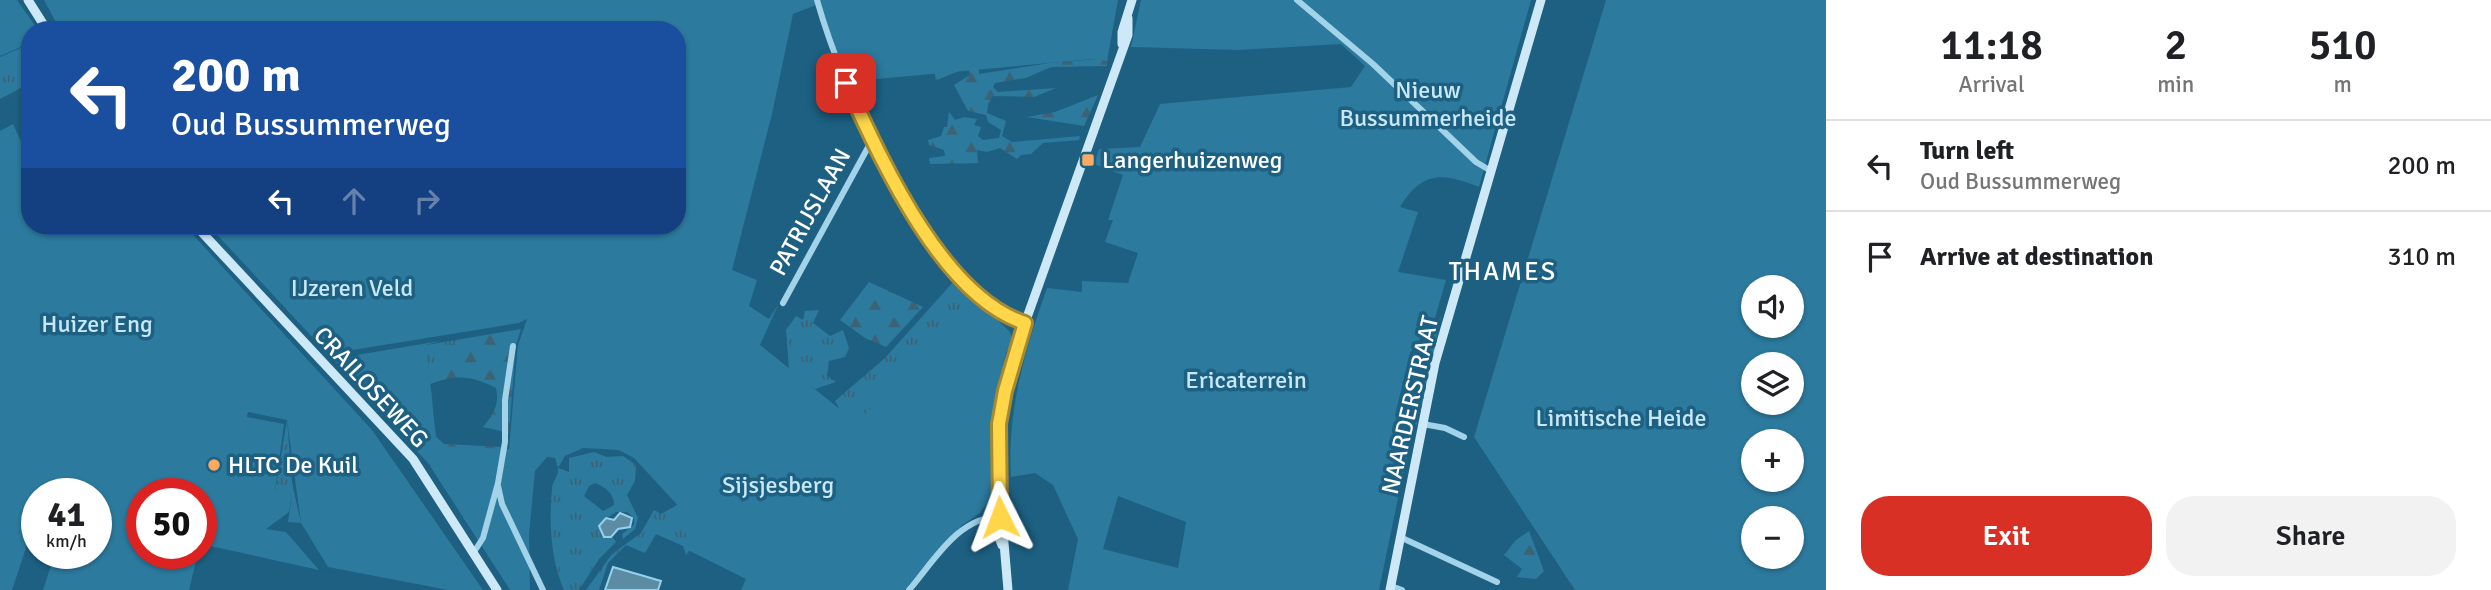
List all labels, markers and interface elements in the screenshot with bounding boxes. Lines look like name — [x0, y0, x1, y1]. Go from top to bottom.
text: 11:18 — [1940, 20, 2043, 71]
text: 2 — [2164, 20, 2187, 71]
text: 510 — [2309, 20, 2377, 71]
text: 200 m — [171, 45, 301, 105]
icon: left — [56, 49, 147, 140]
pin — [816, 53, 876, 113]
icon: arrive — [827, 64, 865, 102]
text: Arrival — [1958, 70, 2025, 99]
text: min — [2157, 70, 2194, 99]
text: m — [2333, 70, 2352, 99]
park label: Nieuw Bussummerheide — [1339, 75, 1517, 133]
text: Oud Bussummerweg — [171, 105, 451, 144]
text: Turn left — [1920, 135, 2014, 167]
street label: PATRIJSLAAN — [763, 143, 857, 281]
place label: Langerhuizenweg — [1102, 145, 1283, 175]
icon: left — [1861, 147, 1899, 185]
text: 200 m — [2387, 150, 2456, 182]
marker: Langerhuizenweg — [1080, 152, 1096, 168]
text: Oud Bussummerweg — [1920, 167, 2121, 196]
icon: left — [262, 182, 300, 220]
icon: ahead — [335, 182, 373, 220]
icon: right — [408, 182, 446, 220]
icon: arrive — [1861, 238, 1899, 276]
text: Arrive at destination — [1920, 241, 2153, 273]
text: 310 m — [2387, 241, 2456, 273]
district label: THAMES — [1449, 256, 1557, 288]
park label: IJzeren Veld — [291, 273, 413, 303]
map controls — [1741, 275, 1804, 569]
button: sound — [1741, 275, 1804, 338]
park label: Huizer Eng — [41, 309, 153, 339]
street label: NAARDERSTRAAT — [1375, 313, 1445, 497]
street label: CRAILOSEWEG — [307, 320, 435, 454]
button: layers — [1741, 352, 1804, 415]
park label: Ericaterrein — [1185, 365, 1307, 395]
park label: Limitische Heide — [1536, 403, 1706, 433]
button: + — [1741, 429, 1804, 492]
place label: HLTC De Kuil — [228, 450, 358, 480]
marker: HLTC De Kuil — [206, 457, 222, 473]
park label: Sijsjesberg — [722, 470, 834, 500]
speed limit sign: 50 — [126, 478, 217, 569]
position arrow — [963, 480, 1037, 554]
text: 41 — [48, 493, 85, 536]
button: Exit — [1861, 496, 2152, 576]
button: Share — [2166, 496, 2456, 576]
button: − — [1741, 506, 1804, 569]
text: km/h — [46, 530, 87, 552]

